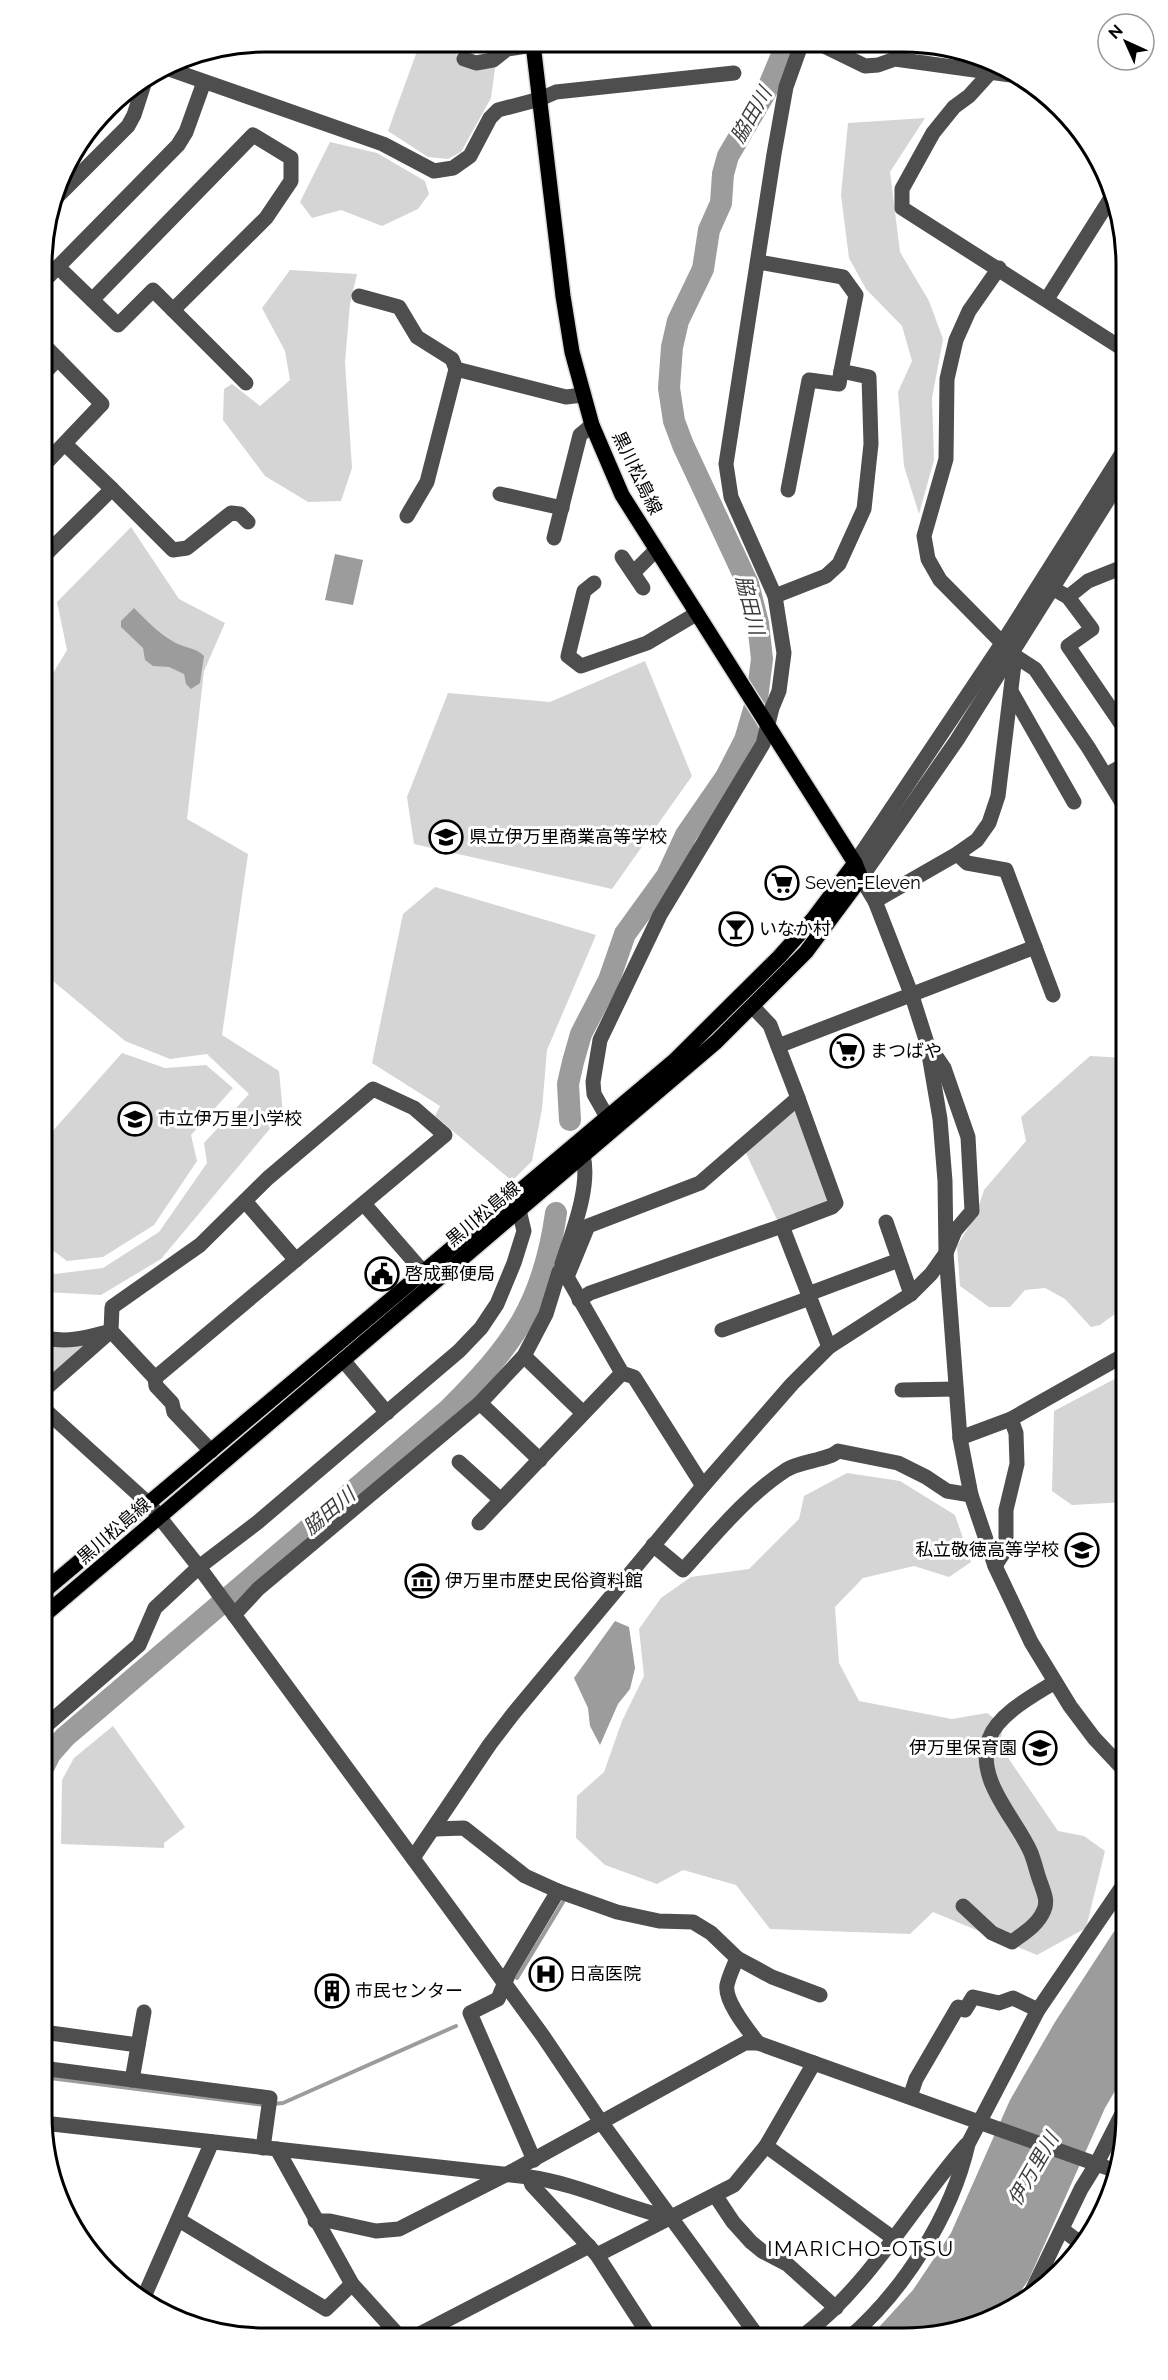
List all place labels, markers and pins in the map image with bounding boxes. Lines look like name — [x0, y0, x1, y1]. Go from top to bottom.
school or university icon: 県立伊万里商業高等学校 — [428, 819, 464, 855]
place label: 県立伊万里商業高等学校 — [469, 826, 667, 847]
supermarket icon: Seven-Eleven — [764, 865, 800, 901]
place label: Seven-Eleven — [805, 872, 921, 893]
bar icon: いなか村 — [718, 911, 754, 947]
place label: いなか村 — [759, 918, 831, 939]
supermarket icon: まつばや — [829, 1033, 865, 1069]
place label: まつばや — [870, 1040, 942, 1061]
school or university icon: 市立伊万里小学校 — [117, 1101, 153, 1137]
place label: 市立伊万里小学校 — [158, 1108, 302, 1129]
public building icon: 啓成郵便局 — [364, 1256, 400, 1292]
place label: 啓成郵便局 — [405, 1263, 495, 1284]
school or university icon: 私立敬徳高等学校 — [1064, 1532, 1100, 1568]
place label: 私立敬徳高等学校 — [915, 1539, 1059, 1560]
museum icon: 伊万里市歴史民俗資料館 — [404, 1563, 440, 1599]
place label: 伊万里市歴史民俗資料館 — [445, 1570, 643, 1591]
school or university icon: 伊万里保育園 — [1022, 1730, 1058, 1766]
place label: 伊万里保育園 — [909, 1737, 1017, 1758]
hospital icon: 日高医院 — [528, 1956, 564, 1992]
place label: 日高医院 — [569, 1963, 641, 1984]
building icon: 市民センター — [314, 1973, 350, 2009]
place label: 市民センター — [355, 1980, 463, 2001]

